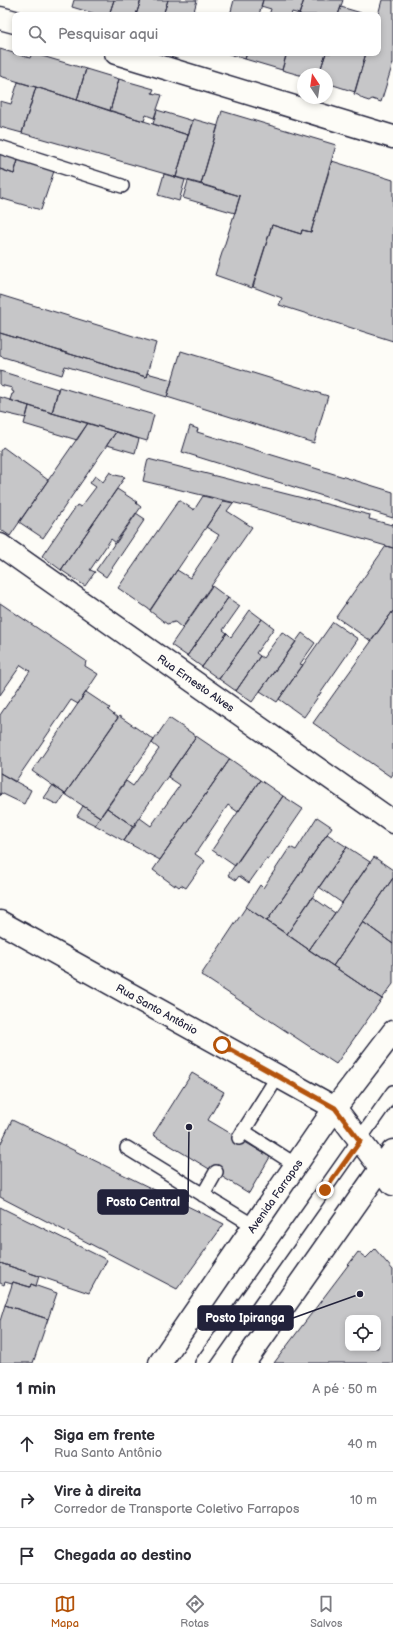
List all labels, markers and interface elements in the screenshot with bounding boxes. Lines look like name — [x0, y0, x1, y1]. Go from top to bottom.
search box — [12, 12, 381, 56]
icon: search — [26, 23, 48, 45]
text: Pesquisar aqui — [58, 25, 158, 44]
north arrow — [297, 68, 333, 104]
street label: Rua Ernesto Alves — [155, 652, 237, 715]
street label: Rua Santo Antônio — [114, 982, 200, 1037]
route start — [213, 1036, 231, 1054]
street label: Avenida Farrapos — [245, 1157, 306, 1236]
route end — [316, 1181, 334, 1199]
callout: Posto Central — [98, 1190, 188, 1214]
text: Posto Central — [106, 1195, 180, 1210]
callout: Posto Ipiranga — [198, 1306, 293, 1330]
text: Posto Ipiranga — [205, 1311, 285, 1326]
map controls — [345, 1315, 381, 1351]
button: locate — [345, 1315, 381, 1351]
text: 1 min — [16, 1379, 56, 1399]
text: A pé · 50 m — [312, 1381, 377, 1397]
text: Siga em frente — [54, 1426, 155, 1445]
icon: ahead — [16, 1433, 38, 1455]
text: 40 m — [347, 1436, 377, 1452]
text: Rua Santo Antônio — [54, 1445, 162, 1461]
text: Vire à direita — [54, 1482, 141, 1501]
icon: right — [16, 1489, 38, 1511]
text: 10 m — [350, 1492, 377, 1508]
text: Corredor de Transporte Coletivo Farrapos — [54, 1501, 299, 1517]
icon: arrive — [16, 1545, 38, 1567]
text: Chegada ao destino — [54, 1546, 192, 1565]
tab: Mapa — [51, 1593, 79, 1630]
tab: Rotas — [180, 1593, 209, 1630]
tab: Salvos — [310, 1593, 342, 1630]

